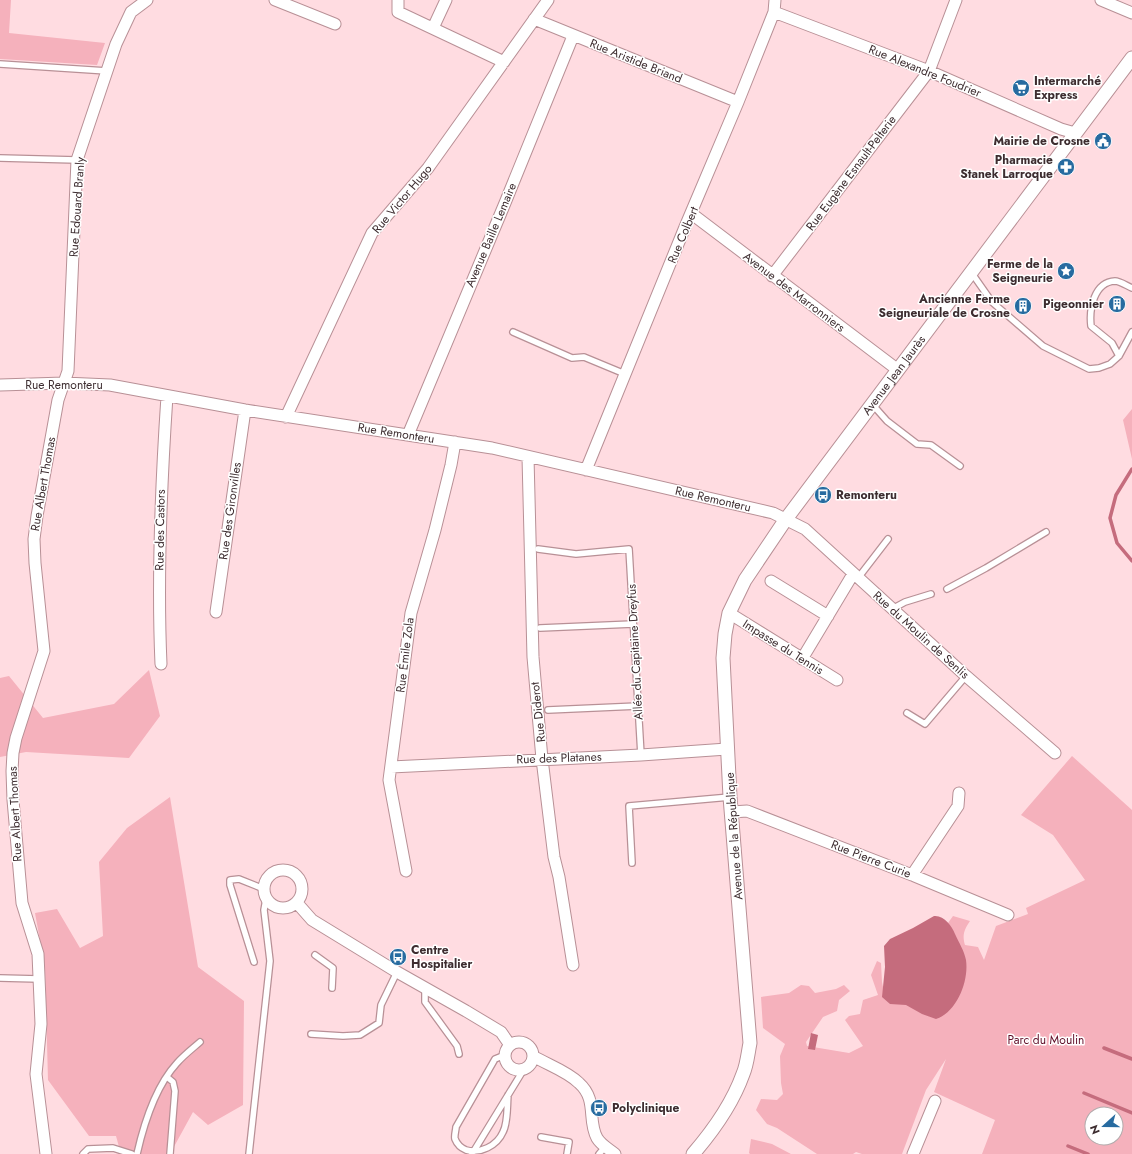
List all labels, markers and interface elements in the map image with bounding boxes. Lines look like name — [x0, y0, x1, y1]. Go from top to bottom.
street label: Rue Aristide Briand — [587, 34, 685, 88]
street label: Rue Alexandre Foudrier — [866, 40, 985, 102]
place label: Intermarché Express — [1034, 72, 1101, 104]
supermarket icon: Intermarché Express — [1011, 78, 1031, 98]
street label: Rue Eugène Esnault-Pelterie — [802, 112, 900, 234]
public building icon: Mairie de Crosne — [1093, 131, 1113, 151]
place label: Mairie de Crosne — [993, 132, 1090, 150]
place label: Pharmacie Stanek Larroque — [960, 151, 1053, 183]
street label: Rue Edouard Branly — [65, 156, 90, 258]
pharmacy icon: Pharmacie Stanek Larroque — [1056, 157, 1076, 177]
street label: Rue Victor Hugo — [368, 160, 436, 237]
street label: Avenue Baille Lemaire — [461, 180, 521, 290]
street label: Rue Colbert — [663, 204, 703, 266]
street label: Avenue des Marronniers — [739, 248, 849, 336]
place label: Ferme de la Seigneurie — [987, 255, 1053, 287]
place icon: Ferme de la Seigneurie — [1056, 261, 1076, 281]
place label: Ancienne Ferme Seigneuriale de Crosne — [879, 290, 1010, 322]
building icon: Pigeonnier — [1107, 294, 1127, 314]
place label: Pigeonnier — [1043, 295, 1104, 313]
building icon: Ancienne Ferme Seigneuriale de Crosne — [1013, 296, 1033, 316]
street label: Avenue Jean Jaurès — [858, 331, 930, 419]
street label: Rue Remonteru — [25, 376, 103, 394]
street label: Rue Remonteru — [356, 418, 436, 448]
street label: Rue Albert Thomas — [26, 435, 60, 533]
street label: Rue des Gironvilles — [214, 461, 246, 561]
street label: Rue Remonteru — [673, 482, 753, 516]
bus stop icon: Remonteru — [813, 485, 833, 505]
place label: Remonteru — [836, 486, 897, 504]
street label: Rue des Castors — [150, 489, 170, 571]
street label: Allée du Capitaine Dreyfus — [622, 584, 648, 720]
street label: Rue du Moulin de Senlis — [869, 587, 973, 683]
street label: Impasse du Tennis — [739, 615, 827, 679]
street label: Rue Émile Zola — [391, 616, 419, 694]
street label: Rue Diderot — [526, 681, 550, 743]
street label: Rue des Platanes — [516, 748, 602, 768]
street label: Rue Albert Thomas — [4, 766, 26, 862]
street label: Avenue de la République — [721, 772, 747, 900]
street label: Rue Pierre Curie — [828, 835, 914, 883]
place label: Centre Hospitalier — [411, 941, 472, 973]
bus stop icon: Centre Hospitalier — [388, 947, 408, 967]
park label: Parc du Moulin — [1008, 1031, 1084, 1049]
bus stop icon: Polyclinique — [589, 1098, 609, 1118]
place label: Polyclinique — [612, 1099, 680, 1117]
north arrow — [1084, 1106, 1124, 1146]
text: N — [1086, 1123, 1104, 1137]

